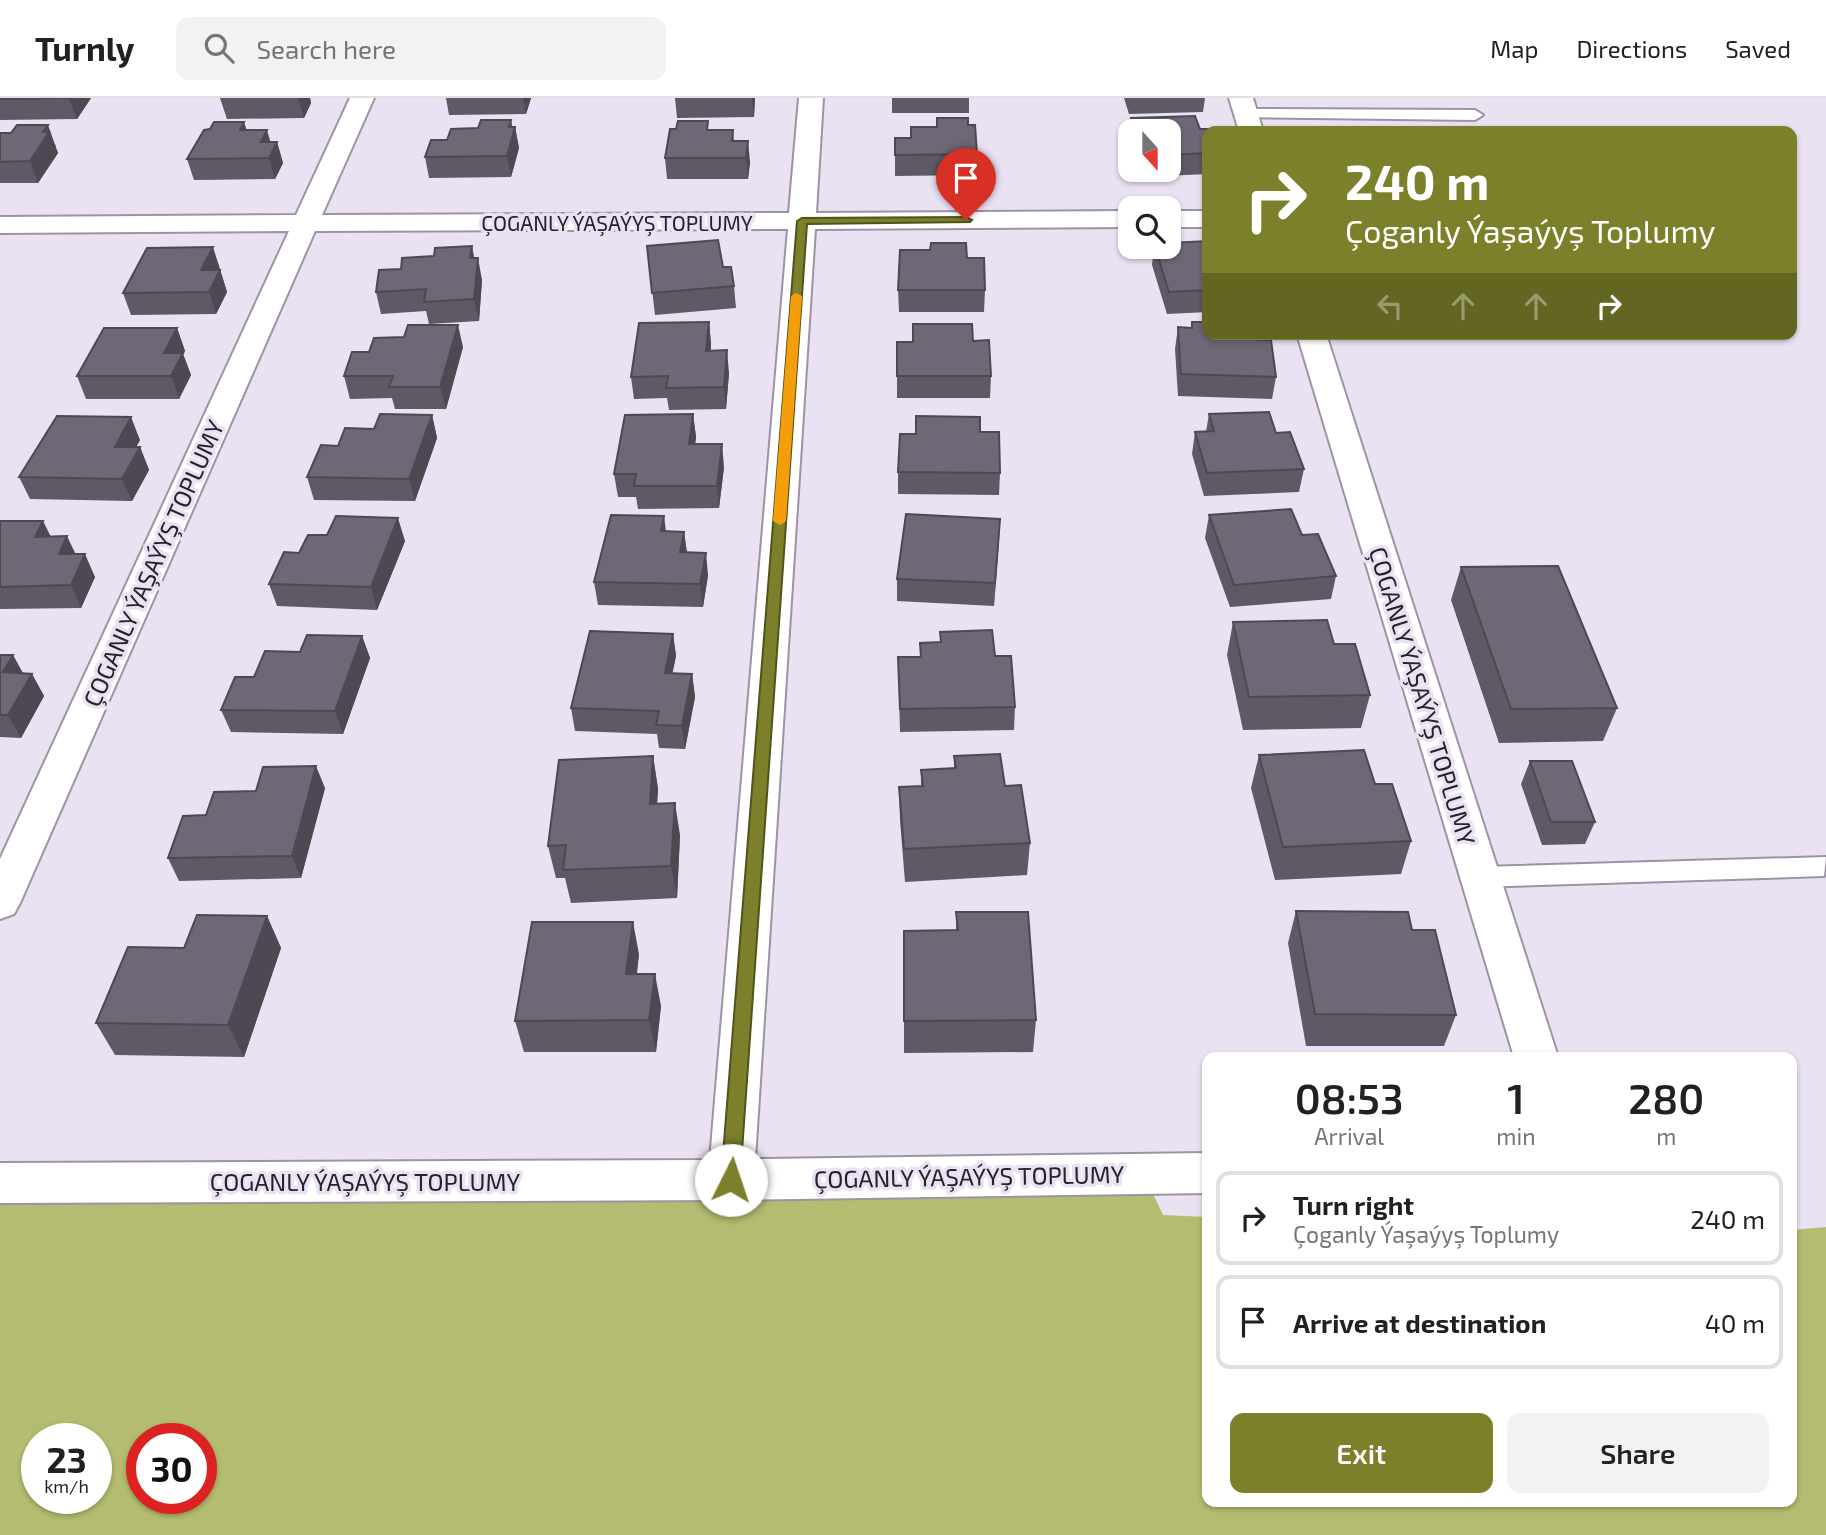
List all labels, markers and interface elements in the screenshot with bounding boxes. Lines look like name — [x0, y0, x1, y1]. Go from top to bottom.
search box — [176, 17, 666, 80]
text: Turnly — [35, 28, 134, 68]
icon: search — [200, 29, 238, 67]
text: Search here — [256, 33, 396, 64]
text: Map — [1490, 34, 1538, 63]
text: Directions — [1576, 34, 1687, 63]
text: Saved — [1725, 34, 1791, 63]
north arrow — [1118, 119, 1181, 182]
map controls — [1118, 119, 1181, 259]
pin — [936, 148, 996, 220]
text: 240 m — [1345, 151, 1489, 210]
icon: right — [1230, 154, 1321, 245]
icon: arrive — [947, 159, 985, 197]
button: search — [1118, 196, 1181, 259]
street label: ÇOGANLY ÝAŞAÝYŞ TOPLUMY — [481, 210, 753, 237]
text: Çoganly Ýaşaýyş Toplumy — [1345, 211, 1715, 249]
icon: left — [1371, 287, 1409, 325]
icon: ahead — [1444, 287, 1482, 325]
icon: ahead — [1517, 287, 1555, 325]
icon: right — [1590, 287, 1628, 325]
street label: ÇOGANLY ÝAŞAÝYŞ TOPLUMY — [77, 415, 230, 711]
street label: ÇOGANLY ÝAŞAÝYŞ TOPLUMY — [1363, 543, 1482, 849]
text: 08:53 — [1295, 1072, 1404, 1122]
text: 1 — [1507, 1072, 1525, 1122]
text: 280 — [1628, 1072, 1704, 1122]
text: Arrival — [1314, 1122, 1384, 1150]
text: min — [1496, 1122, 1536, 1150]
text: m — [1656, 1122, 1676, 1150]
position arrow — [694, 1143, 768, 1217]
street label: ÇOGANLY ÝAŞAÝYŞ TOPLUMY — [814, 1159, 1125, 1194]
street label: ÇOGANLY ÝAŞAÝYŞ TOPLUMY — [210, 1167, 521, 1197]
text: Turn right — [1293, 1189, 1414, 1220]
icon: right — [1234, 1199, 1272, 1237]
text: 240 m — [1690, 1203, 1765, 1234]
text: Çoganly Ýaşaýyş Toplumy — [1293, 1220, 1559, 1248]
icon: arrive — [1234, 1303, 1272, 1341]
text: Arrive at destination — [1293, 1307, 1546, 1338]
text: 40 m — [1705, 1307, 1765, 1338]
button: Exit — [1230, 1413, 1493, 1493]
button: Share — [1507, 1413, 1769, 1493]
speed limit sign: 30 — [126, 1423, 217, 1514]
text: 23 — [46, 1438, 87, 1480]
text: km/h — [44, 1475, 89, 1497]

